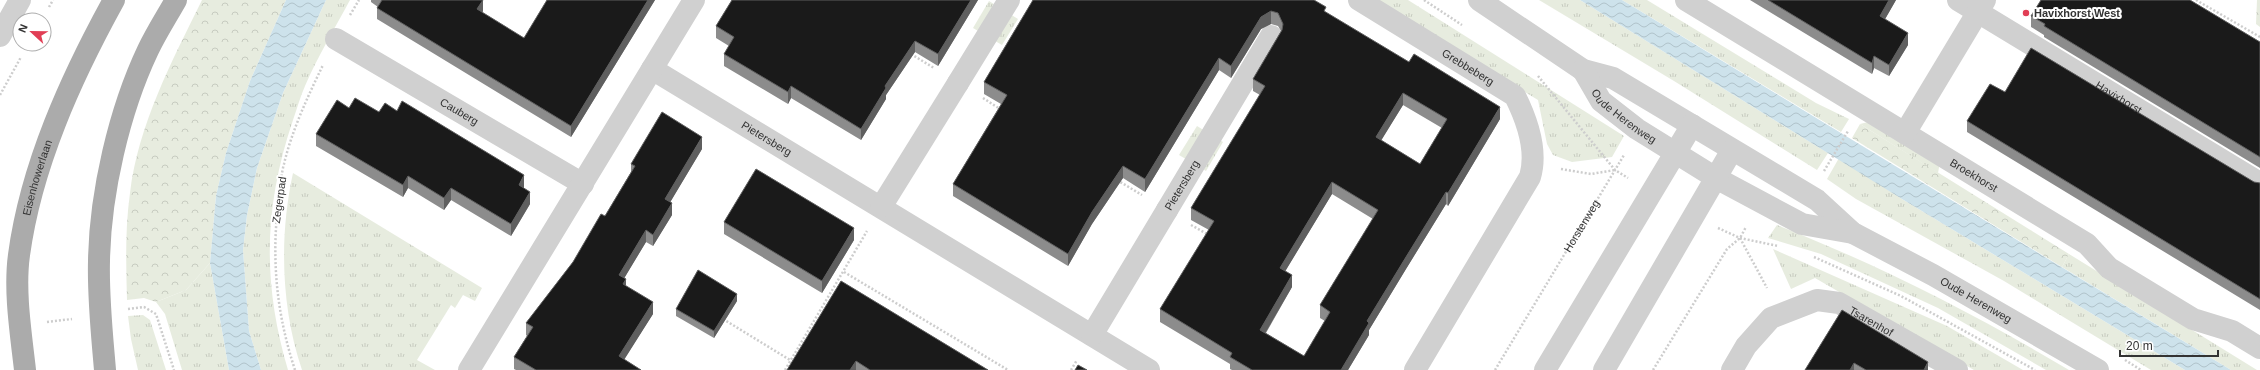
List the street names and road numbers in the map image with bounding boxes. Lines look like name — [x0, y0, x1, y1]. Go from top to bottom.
street label: Grebbeberg — [1440, 47, 1496, 88]
street label: Havixhorst — [2093, 79, 2144, 116]
street label: Oude Herenweg — [1589, 87, 1659, 146]
street label: Cauberg — [438, 96, 481, 127]
street label: Pietersberg — [739, 119, 794, 158]
street label: Eisenhowerlaan — [20, 138, 54, 217]
street label: Broekhorst — [1948, 156, 2000, 194]
street label: Pietersberg — [1162, 158, 1201, 212]
street label: Zegerpad — [270, 176, 288, 224]
street label: Horstenweg — [1561, 198, 1602, 254]
street label: Oude Herenweg — [1938, 275, 2014, 325]
street label: Tsarenhof — [1847, 304, 1896, 339]

